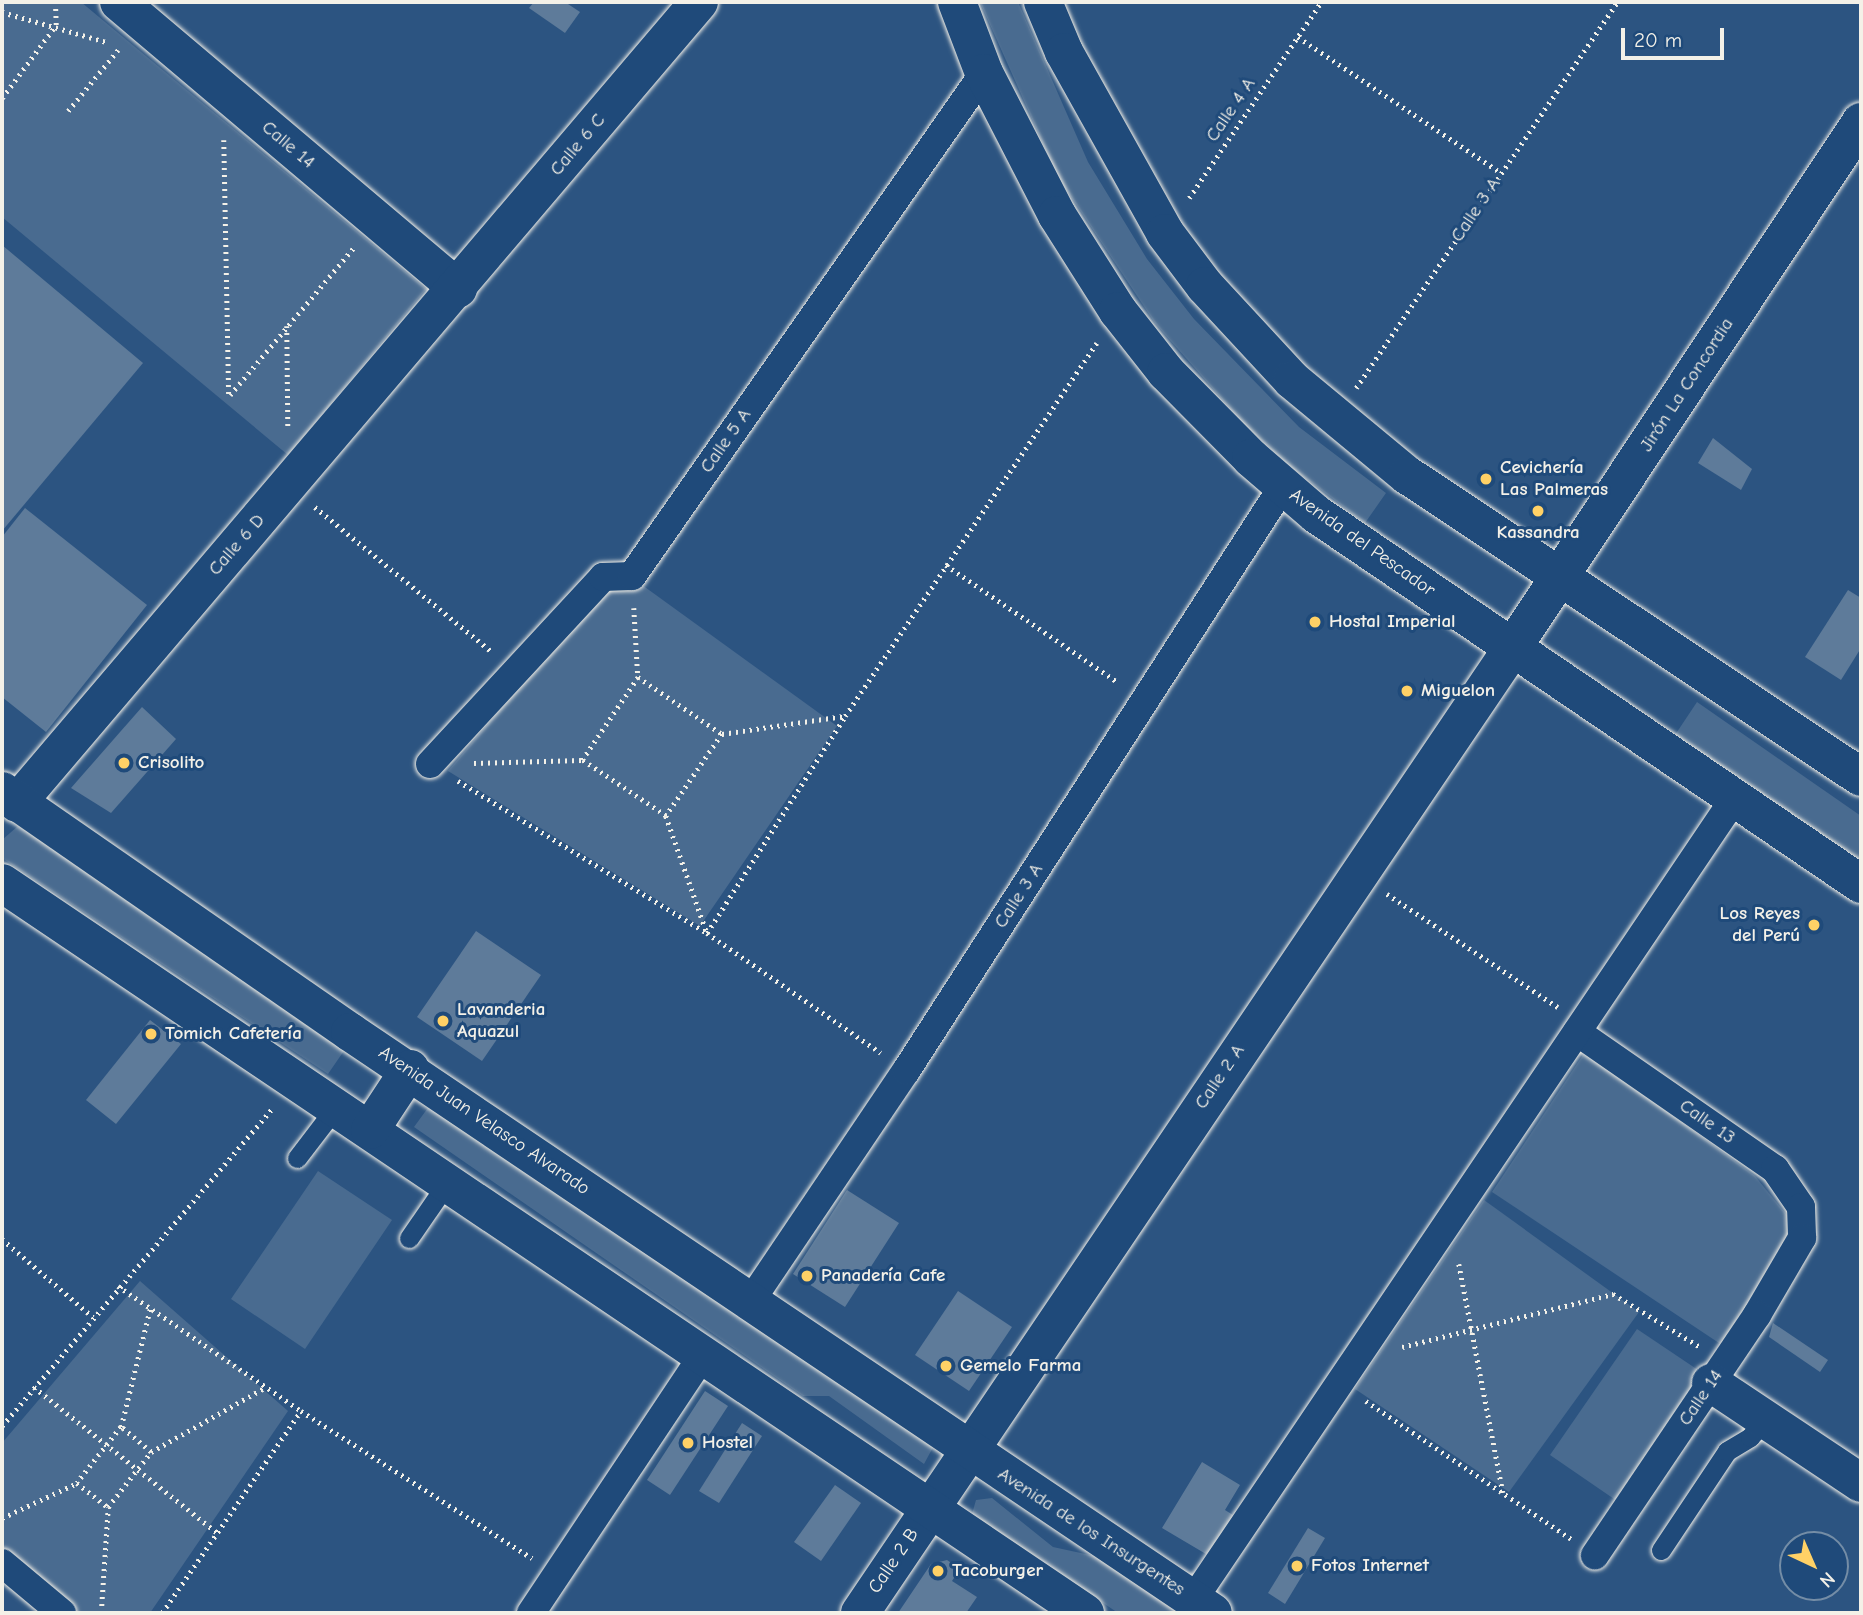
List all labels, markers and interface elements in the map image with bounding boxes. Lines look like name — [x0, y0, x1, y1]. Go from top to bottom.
scale bar — [1625, 14, 1728, 58]
text: 20 m — [1634, 28, 1682, 52]
street label: Calle 4 A — [1201, 74, 1261, 146]
street label: Calle 6 C — [545, 109, 611, 181]
street label: Calle 14 — [257, 116, 319, 174]
street label: Calle 3 A — [1446, 174, 1506, 246]
street label: Jirón La Concordia — [1635, 314, 1739, 456]
street label: Calle 5 A — [696, 404, 756, 478]
place label: Cevichería Las Palmeras — [1500, 457, 1608, 501]
marker: Cevichería Las Palmeras — [1478, 471, 1494, 487]
street label: Avenida del Pescador — [1285, 484, 1439, 602]
marker: Kassandra — [1530, 503, 1546, 519]
street label: Calle 6 D — [204, 510, 270, 580]
place label: Kassandra — [1496, 522, 1580, 544]
place label: Hostal Imperial — [1329, 611, 1456, 633]
marker: Hostal Imperial — [1307, 614, 1323, 630]
place label: Miguelon — [1421, 680, 1495, 702]
marker: Miguelon — [1399, 683, 1415, 699]
place label: Crisolito — [138, 752, 204, 774]
marker: Crisolito — [116, 755, 132, 771]
street label: Calle 3 A — [990, 859, 1048, 933]
place label: Los Reyes del Perú — [1719, 903, 1800, 947]
marker: Los Reyes del Perú — [1806, 917, 1822, 933]
place label: Lavanderia Aquazul — [457, 999, 545, 1043]
marker: Lavanderia Aquazul — [435, 1013, 451, 1029]
place label: Tomich Cafetería — [165, 1023, 302, 1045]
marker: Tomich Cafetería — [143, 1026, 159, 1042]
street label: Calle 2 A — [1190, 1040, 1250, 1114]
street label: Avenida Juan Velasco Alvarado — [374, 1042, 594, 1200]
street label: Calle 13 — [1675, 1095, 1739, 1149]
place label: Panadería Cafe — [821, 1265, 945, 1287]
marker: Panadería Cafe — [799, 1268, 815, 1284]
place label: Gemelo Farma — [960, 1355, 1081, 1377]
marker: Gemelo Farma — [938, 1358, 954, 1374]
street label: Calle 14 — [1674, 1366, 1728, 1430]
place label: Hostel — [702, 1432, 753, 1454]
marker: Hostel — [680, 1435, 696, 1451]
street label: Avenida de los Insurgentes — [993, 1463, 1189, 1601]
street label: Calle 2 B — [864, 1524, 924, 1598]
north arrow — [1779, 1531, 1849, 1601]
place label: Fotos Internet — [1311, 1555, 1429, 1577]
marker: Fotos Internet — [1289, 1558, 1305, 1574]
place label: Tacoburger — [952, 1560, 1043, 1582]
marker: Tacoburger — [930, 1563, 946, 1579]
text: N — [1815, 1567, 1839, 1592]

